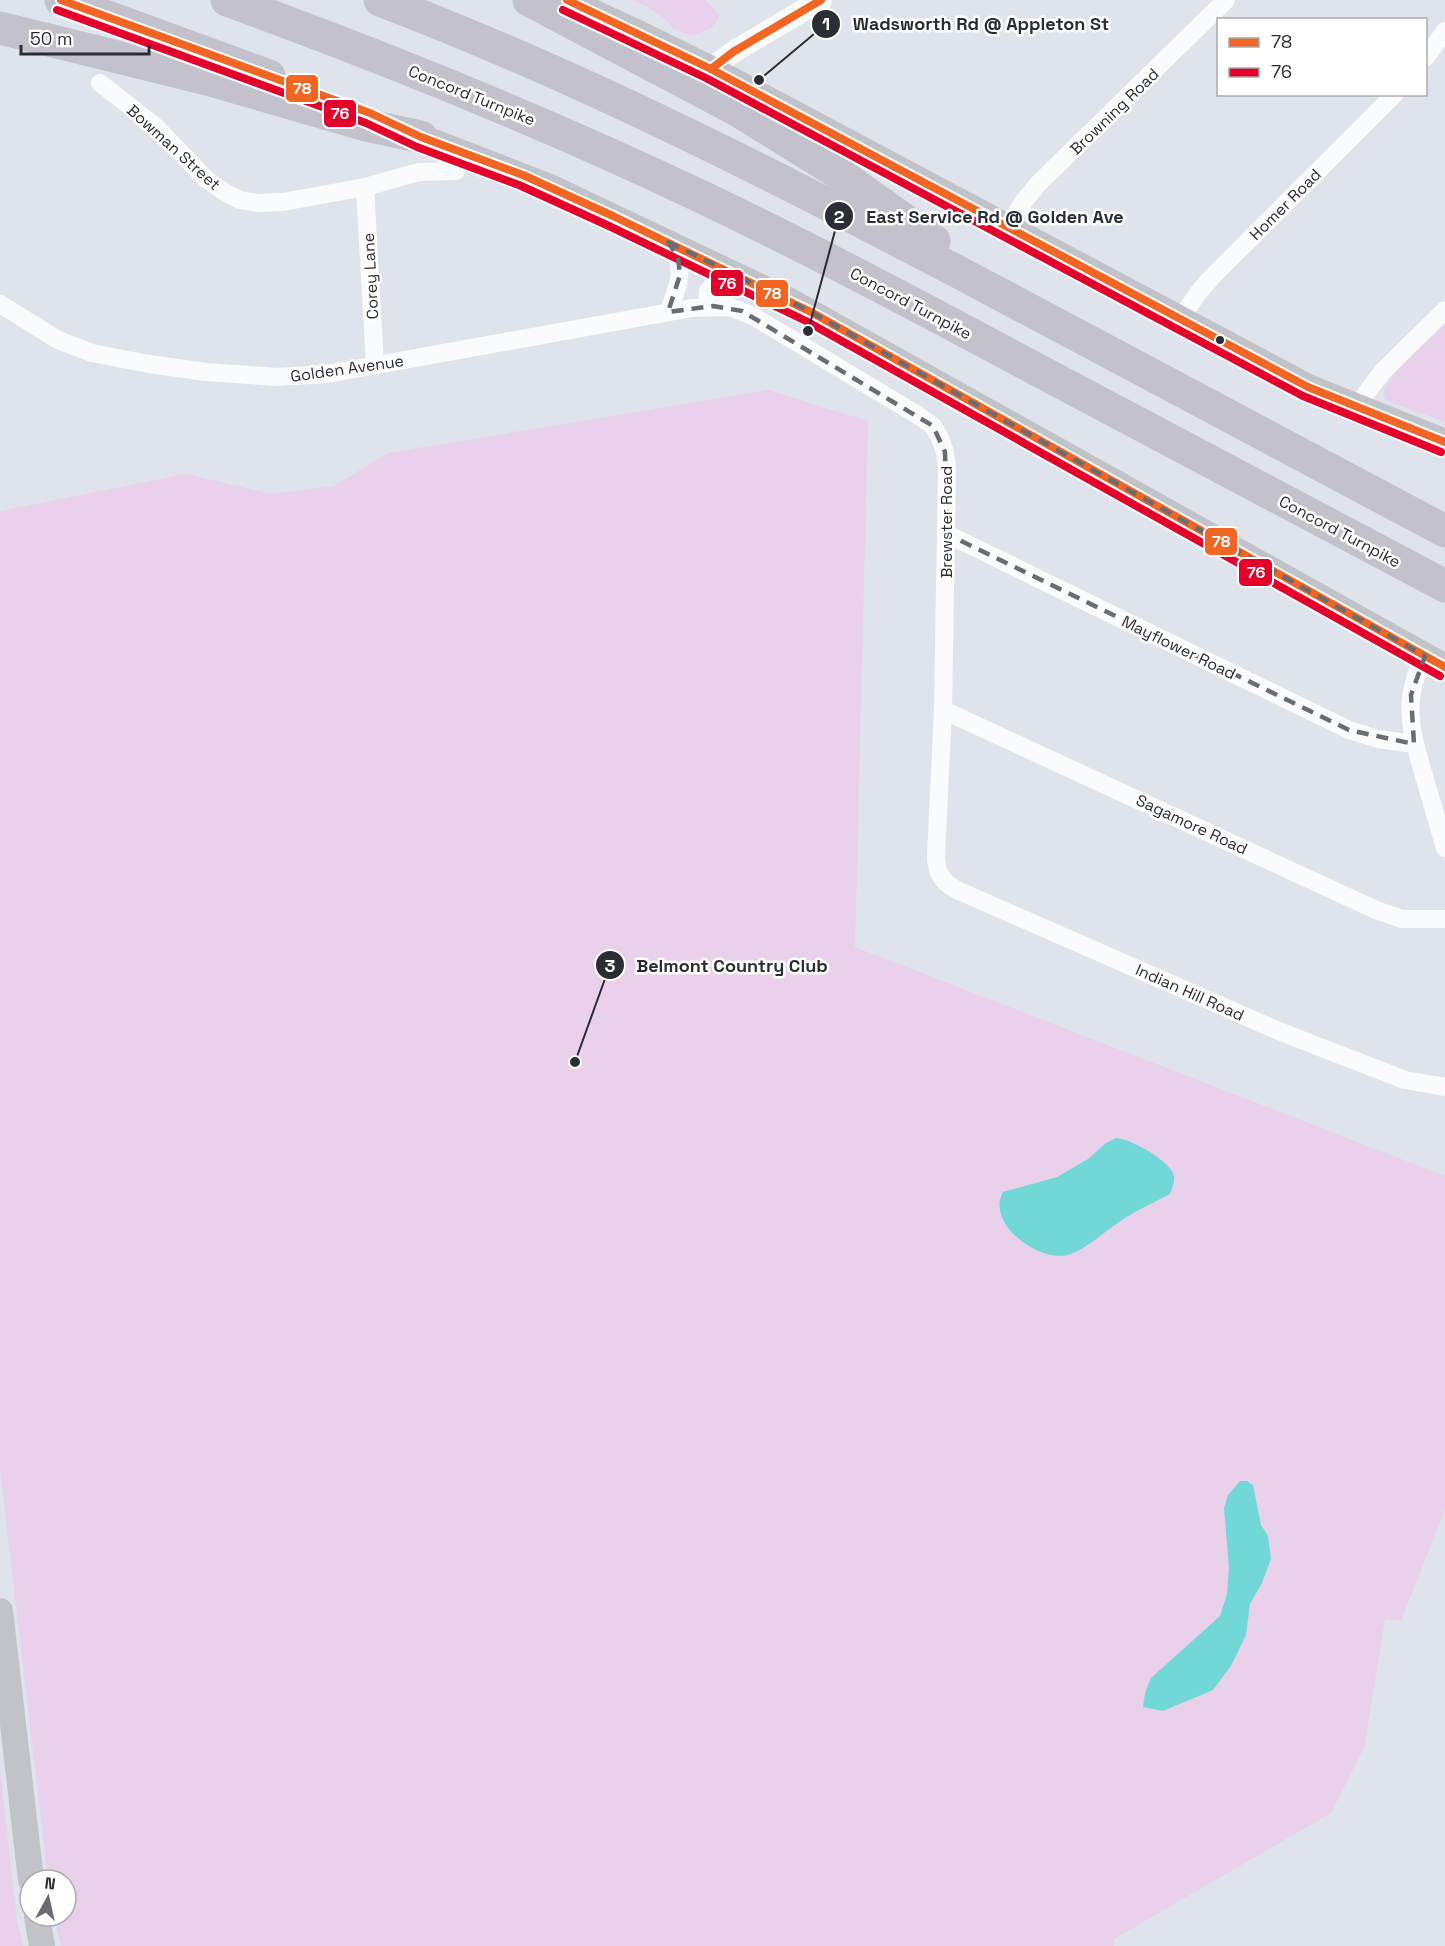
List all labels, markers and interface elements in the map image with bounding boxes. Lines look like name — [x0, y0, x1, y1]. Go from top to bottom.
callout: Wadsworth Rd @ Appleton St — [811, 6, 1121, 42]
text: 1 — [822, 12, 830, 35]
text: Wadsworth Rd @ Appleton St — [853, 12, 1109, 35]
scale bar — [21, 18, 148, 56]
legend — [1217, 18, 1427, 96]
text: 50 m — [30, 27, 72, 50]
text: 78 — [1271, 30, 1292, 53]
street label: Concord Turnpike — [405, 60, 538, 130]
text: 76 — [1271, 60, 1292, 83]
street label: Browning Road — [1065, 63, 1163, 159]
line badge: 78 — [285, 74, 319, 103]
text: 78 — [293, 78, 312, 99]
line badge: 76 — [323, 99, 357, 128]
street label: Bowman Street — [122, 100, 225, 195]
text: 76 — [331, 103, 349, 124]
street label: Homer Road — [1245, 164, 1326, 245]
callout: East Service Rd @ Golden Ave — [824, 198, 1135, 234]
text: 2 — [834, 205, 845, 228]
text: East Service Rd @ Golden Ave — [866, 205, 1124, 228]
street label: Corey Lane — [358, 232, 383, 320]
street label: Concord Turnpike — [846, 263, 975, 344]
line badge: 76 — [710, 269, 744, 297]
text: 76 — [718, 273, 736, 294]
line badge: 78 — [755, 279, 789, 308]
text: 78 — [763, 283, 782, 304]
unlabelled marker — [1214, 334, 1226, 346]
street label: Golden Avenue — [289, 350, 405, 387]
street label: Brewster Road — [936, 466, 957, 578]
street label: Concord Turnpike — [1275, 491, 1404, 572]
line badge: 78 — [1204, 527, 1238, 556]
text: 78 — [1212, 531, 1231, 552]
line badge: 76 — [1238, 558, 1273, 587]
text: 76 — [1247, 562, 1265, 583]
street label: Mayflower Road — [1118, 611, 1239, 684]
street label: Sagamore Road — [1133, 789, 1251, 859]
callout: Belmont Country Club — [595, 947, 840, 983]
text: 3 — [605, 954, 616, 977]
text: Belmont Country Club — [636, 954, 828, 977]
street label: Indian Hill Road — [1132, 959, 1247, 1026]
north arrow — [18, 1868, 78, 1928]
text: N — [43, 1872, 57, 1895]

